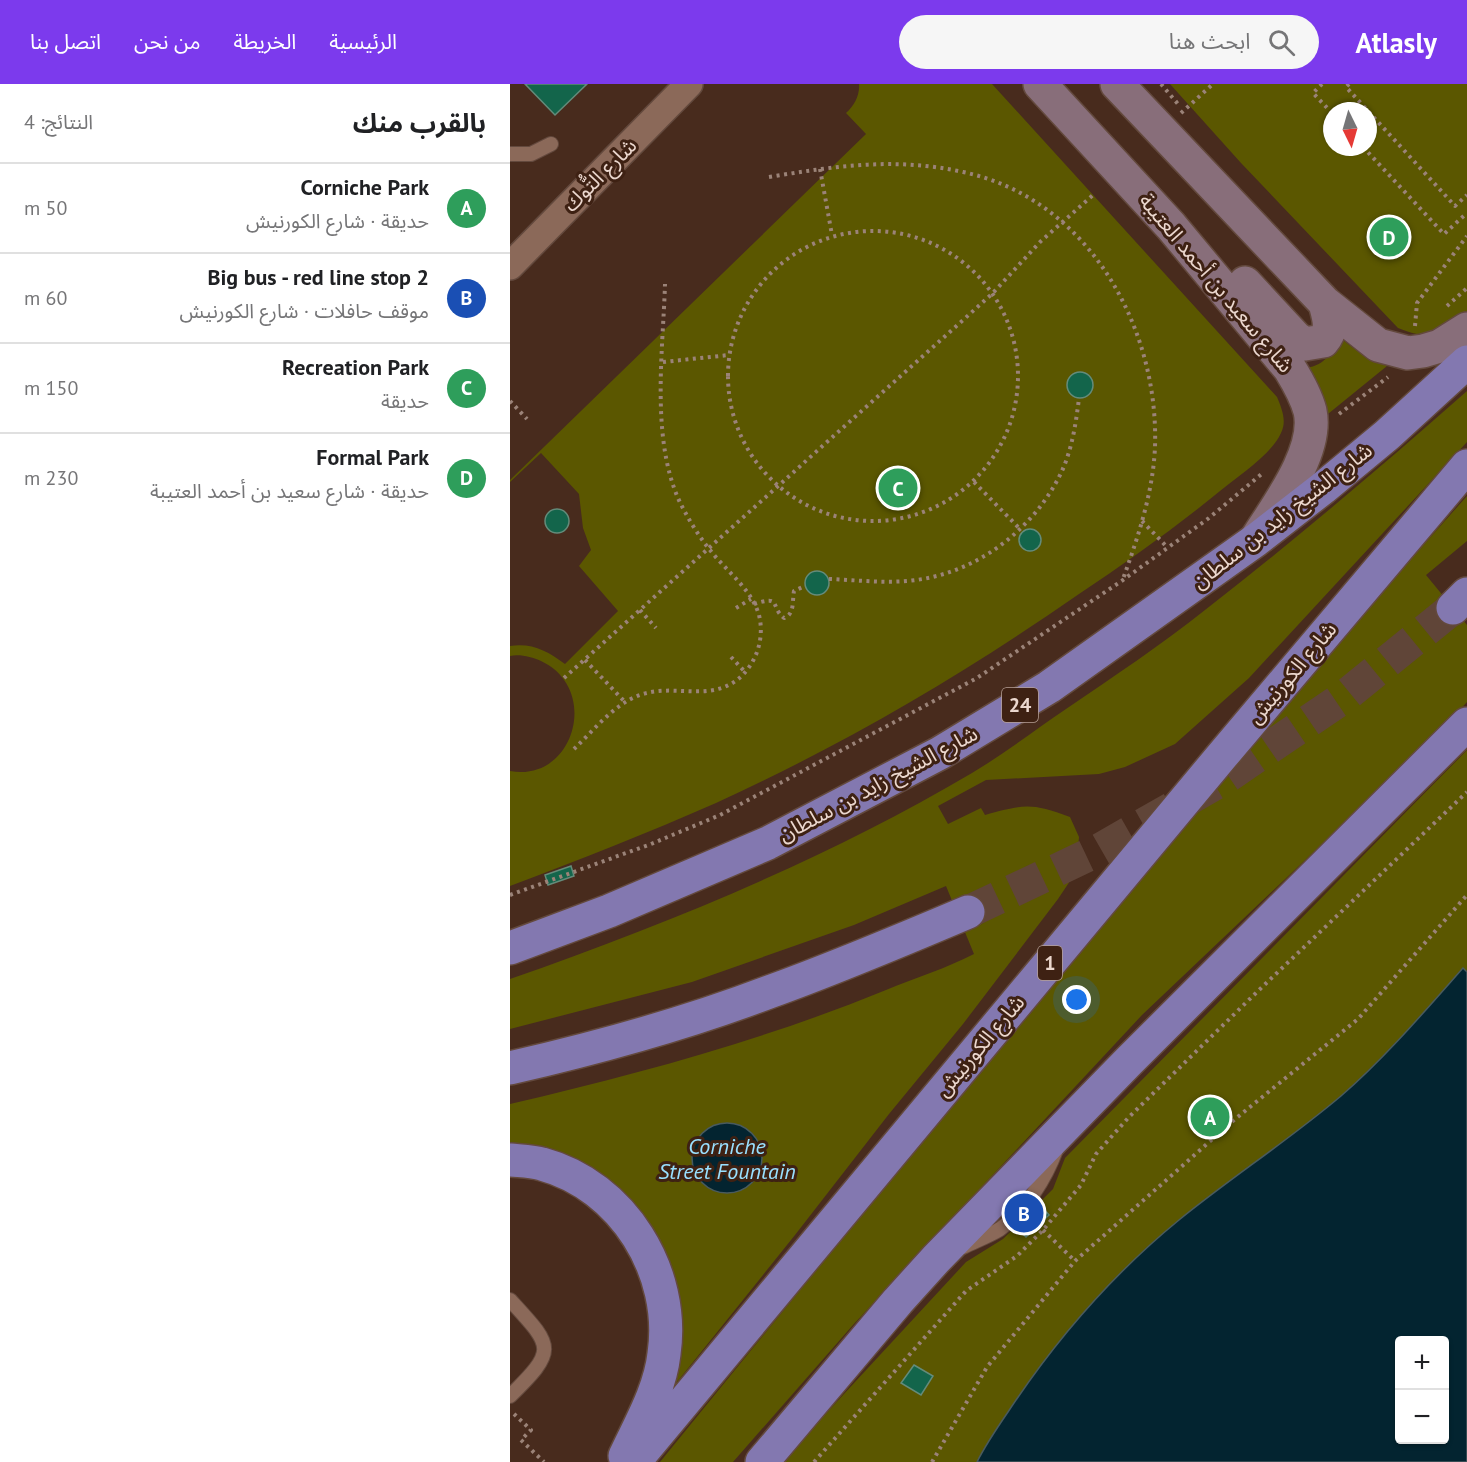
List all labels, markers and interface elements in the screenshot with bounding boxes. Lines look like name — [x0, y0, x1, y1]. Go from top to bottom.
search box — [899, 15, 1319, 69]
text: Atlasly — [1355, 24, 1437, 61]
icon: search — [1265, 26, 1298, 59]
text: ابحث هنا — [1169, 27, 1250, 55]
text: اتصل بنا — [30, 28, 101, 55]
text: من نحن — [134, 28, 200, 55]
text: الخريطة — [233, 28, 296, 55]
text: الرئيسية — [329, 28, 397, 55]
north arrow — [1323, 102, 1377, 156]
text: بالقرب منك — [353, 106, 486, 139]
text: النتائج: 4 — [24, 109, 93, 135]
street label: شارع التُّوك — [557, 132, 644, 219]
text: Corniche Park — [300, 173, 429, 201]
street label: شارع سعيد بن أحمد العتيبة — [1132, 187, 1299, 379]
text: 50 m — [24, 195, 67, 221]
text: A — [460, 195, 473, 221]
text: حديقة · شارع الكورنيش — [246, 208, 429, 234]
pin: D — [1370, 214, 1408, 260]
text: Big bus - red line stop 2 — [207, 263, 429, 291]
text: 60 m — [24, 285, 67, 311]
text: B — [461, 285, 472, 311]
text: موقف حافلات · شارع الكورنيش — [180, 298, 429, 324]
text: Recreation Park — [282, 353, 429, 381]
text: 150 m — [24, 375, 78, 401]
text: C — [461, 375, 472, 401]
text: حديقة — [381, 388, 429, 414]
street label: شارع الشيخ زايد بن سلطان — [1186, 437, 1379, 596]
text: Formal Park — [316, 443, 429, 471]
text: 230 m — [24, 465, 78, 491]
text: D — [460, 465, 473, 491]
pin: C — [878, 466, 918, 510]
text: حديقة · شارع سعيد بن أحمد العتيبة — [150, 478, 429, 504]
street label: شارع الكورنيش — [1241, 616, 1344, 730]
road number: 24 — [1002, 688, 1038, 722]
street label: شارع الشيخ زايد بن سلطان — [773, 720, 983, 849]
road number: 1 — [1038, 946, 1062, 980]
your location — [1062, 985, 1091, 1014]
street label: شارع الكورنيش — [929, 989, 1032, 1103]
pin: A — [1190, 1094, 1230, 1140]
water label: Corniche Street Fountain — [658, 1132, 796, 1185]
pin: B — [1004, 1190, 1044, 1236]
map controls — [1395, 1336, 1449, 1444]
button: + — [1395, 1336, 1449, 1390]
button: − — [1395, 1390, 1449, 1444]

